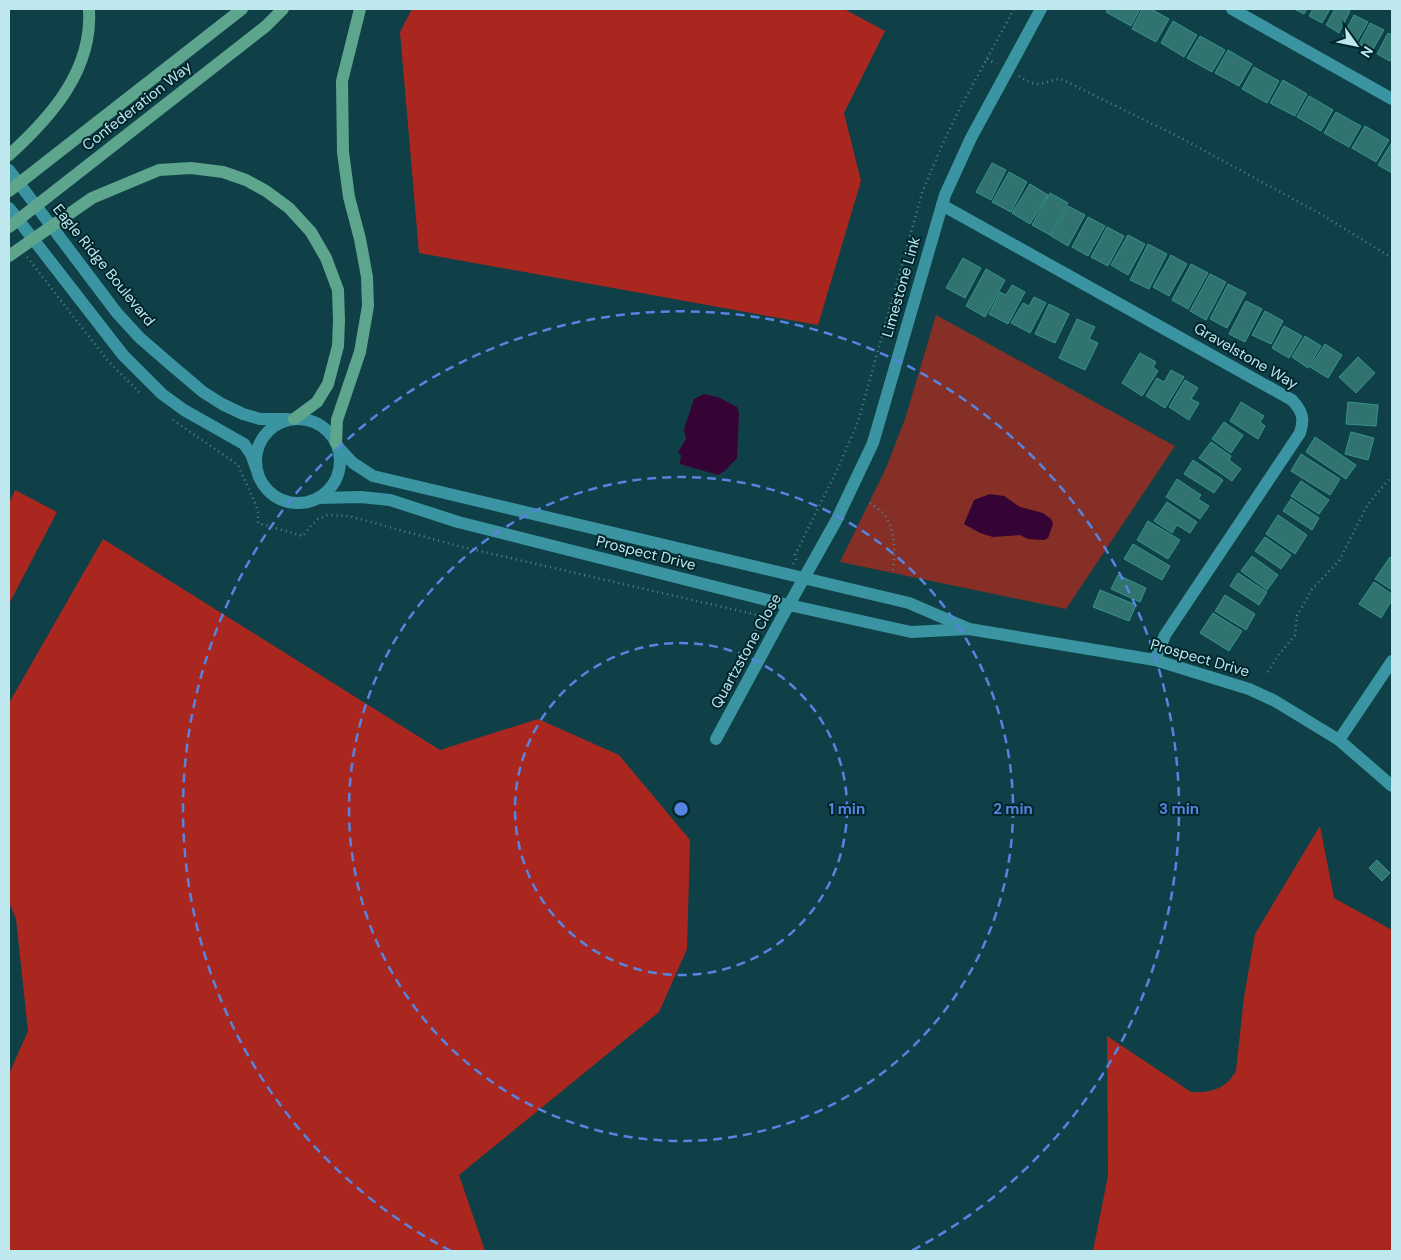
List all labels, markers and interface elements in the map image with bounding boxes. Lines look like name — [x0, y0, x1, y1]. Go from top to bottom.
north arrow — [1331, 20, 1381, 70]
text: N — [1357, 43, 1377, 61]
street label: Confederation Way — [78, 56, 196, 155]
street label: Eagle Ridge Boulevard — [48, 200, 160, 330]
street label: Limestone Link — [877, 234, 925, 340]
street label: Gravelstone Way — [1190, 318, 1302, 394]
street label: Prospect Drive — [594, 531, 698, 575]
street label: Quartzstone Close — [706, 590, 786, 712]
street label: Prospect Drive — [1148, 634, 1252, 682]
text: 1 min — [829, 799, 865, 819]
text: 2 min — [993, 799, 1033, 819]
text: 3 min — [1159, 799, 1199, 819]
centre of rings — [672, 800, 690, 818]

